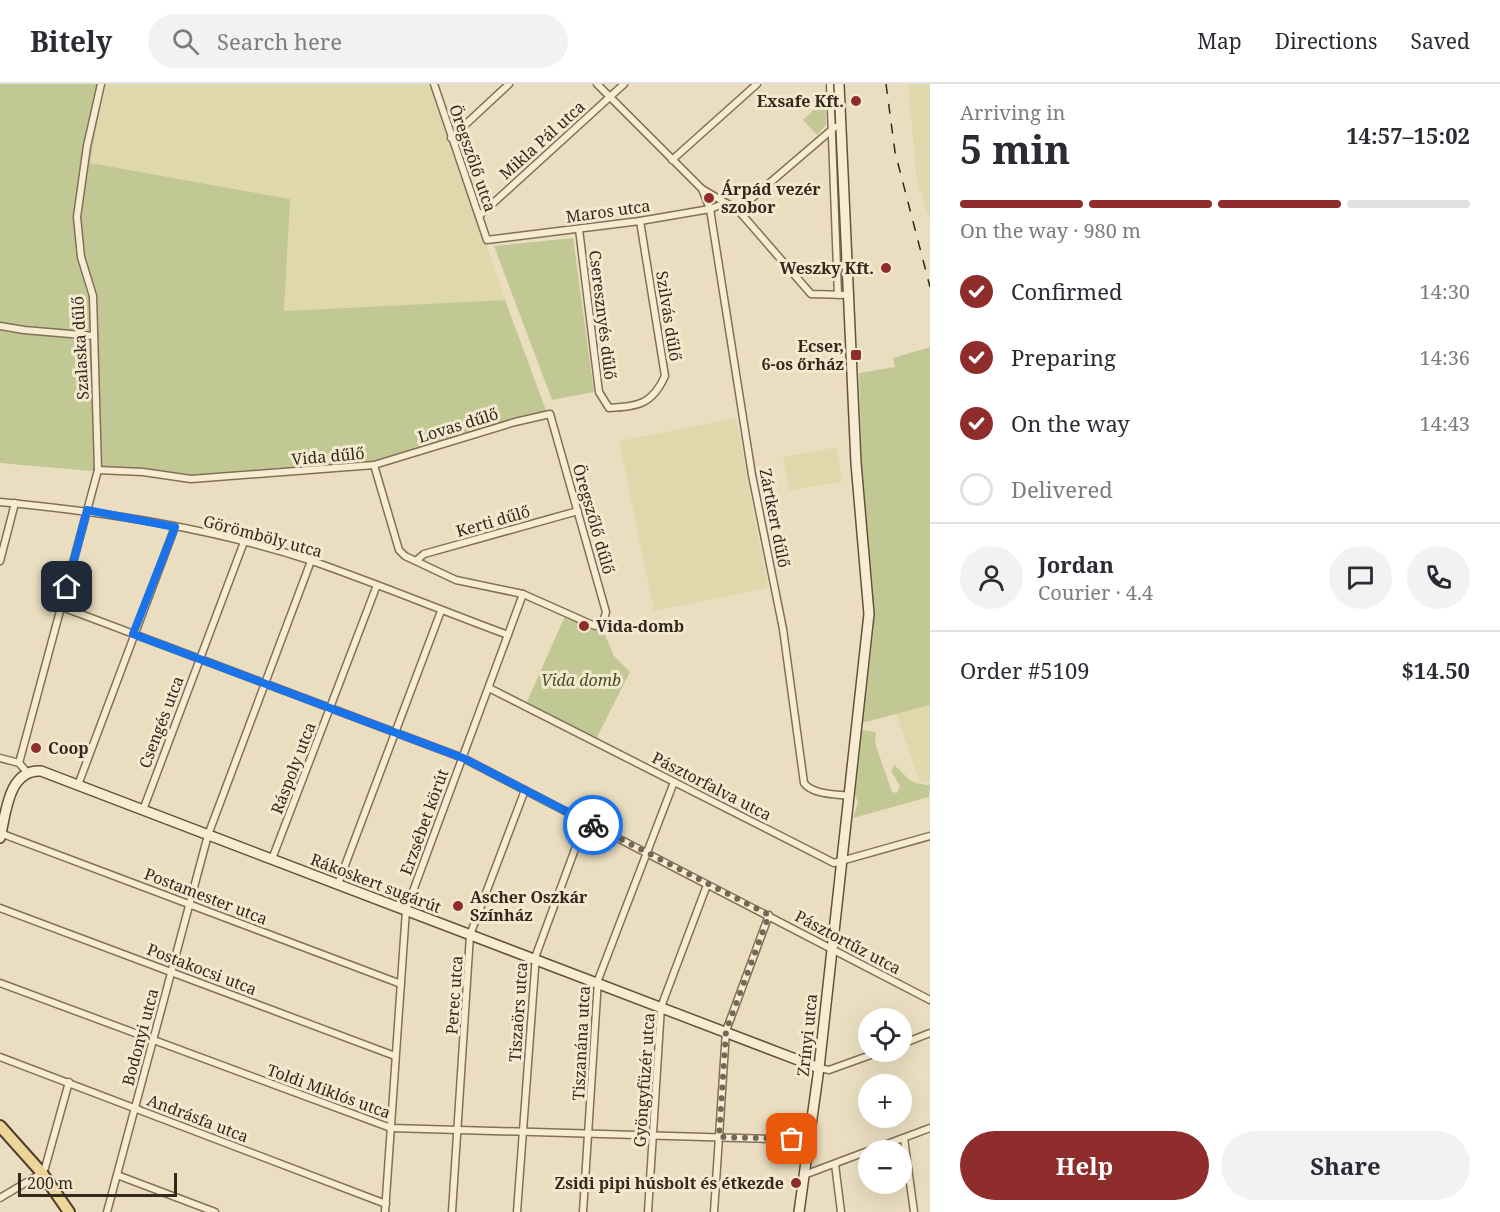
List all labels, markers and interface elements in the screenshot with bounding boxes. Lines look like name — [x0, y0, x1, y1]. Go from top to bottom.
search box — [148, 14, 568, 68]
text: Bitely — [30, 22, 112, 60]
icon: search — [169, 25, 202, 58]
text: Search here — [217, 26, 342, 56]
text: Map — [1197, 27, 1242, 55]
text: Directions — [1275, 27, 1377, 55]
text: Saved — [1410, 27, 1470, 55]
place label: Exsafe Kft. — [757, 90, 844, 112]
marker: Exsafe Kft. — [849, 94, 863, 108]
street label: Mikla Pál utca — [494, 96, 590, 184]
text: Arriving in — [960, 99, 1065, 126]
street label: Öregszőlő utca — [444, 101, 502, 215]
text: 14:57–15:02 — [1346, 120, 1470, 150]
text: 5 min — [960, 122, 1070, 175]
place label: Árpád vezér szobor — [721, 178, 821, 218]
marker: Árpád vezér szobor — [702, 191, 716, 205]
street label: Maros utca — [564, 194, 652, 228]
text: On the way · 980 m — [960, 217, 1141, 244]
street label: Cseresznyés dűlő — [584, 249, 622, 381]
place label: Weszky Kft. — [780, 257, 874, 279]
marker: Weszky Kft. — [879, 261, 893, 275]
street label: Szilvás dűlő — [651, 269, 687, 363]
icon: check — [960, 275, 993, 308]
text: Confirmed — [1011, 276, 1122, 306]
text: 14:30 — [1420, 278, 1470, 305]
street label: Szalaska dűlő — [66, 296, 94, 400]
place label: Ecser, 6-os őrház — [761, 335, 844, 375]
icon: check — [960, 341, 993, 374]
text: Preparing — [1011, 342, 1116, 372]
text: 14:36 — [1420, 344, 1470, 371]
marker: Ecser, 6-os őrház — [849, 348, 863, 362]
street label: Lovas dűlő — [415, 402, 501, 448]
icon: check — [960, 407, 993, 440]
text: On the way — [1011, 408, 1130, 438]
text: 14:43 — [1420, 410, 1470, 437]
street label: Vida dűlő — [291, 442, 365, 470]
street label: Öregszőlő dűlő — [568, 461, 620, 577]
street label: Zártkert dűlő — [755, 466, 795, 570]
text: Delivered — [1011, 474, 1113, 504]
street label: Kerti dűlő — [453, 500, 533, 542]
street label: Görömböly utca — [201, 510, 325, 562]
button: person — [960, 546, 1023, 609]
button: chat — [1329, 546, 1392, 609]
button: phone — [1407, 546, 1470, 609]
text: Jordan — [1038, 549, 1114, 579]
pin — [41, 561, 92, 612]
icon: home — [50, 570, 83, 603]
text: Courier · 4.4 — [1038, 579, 1153, 606]
place label: Vida-domb — [596, 615, 684, 637]
marker: Vida-domb — [577, 619, 591, 633]
text: Order #5109 — [960, 655, 1090, 685]
text: $14.50 — [1401, 655, 1470, 685]
park label: Vida domb — [541, 669, 621, 691]
street label: Csengés utca — [133, 673, 189, 771]
street label: Ráspoly utca — [265, 719, 321, 817]
place label: Coop — [48, 737, 89, 759]
marker: Coop — [29, 741, 43, 755]
street label: Pásztorfalva utca — [648, 746, 776, 826]
street label: Erzsébet körút — [395, 766, 453, 878]
courier — [563, 795, 623, 855]
icon: bike — [577, 809, 610, 842]
street label: Rákoskert sugárút — [308, 848, 445, 918]
street label: Postamester utca — [141, 862, 271, 930]
place label: Ascher Oszkár Színház — [470, 886, 588, 926]
marker: Ascher Oszkár Színház — [451, 899, 465, 913]
street label: Pásztortűz utca — [791, 905, 905, 979]
street label: Postakocsi utca — [144, 938, 260, 1000]
street label: Perec utca — [440, 955, 468, 1035]
street label: Tiszaörs utca — [504, 961, 532, 1063]
street label: Tiszanána utca — [567, 985, 595, 1101]
street label: Bodonyi utca — [116, 986, 164, 1088]
street label: Zrínyi utca — [792, 993, 822, 1077]
map controls — [858, 1008, 912, 1194]
button: locate — [858, 1008, 912, 1062]
street label: Gyöngyfüzér utca — [628, 1012, 660, 1148]
street label: Toldi Miklós utca — [264, 1058, 394, 1124]
button: + — [858, 1074, 912, 1128]
street label: Andrásfa utca — [144, 1089, 252, 1147]
pin — [766, 1113, 817, 1164]
icon: bag — [775, 1122, 808, 1155]
button: Help — [960, 1131, 1209, 1200]
button: Share — [1221, 1131, 1470, 1200]
button: − — [858, 1140, 912, 1194]
scale bar — [18, 1170, 177, 1198]
text: 200 m — [27, 1172, 73, 1194]
place label: Zsidi pipi húsbolt és étkezde — [555, 1172, 784, 1194]
marker: Zsidi pipi húsbolt és étkezde — [789, 1176, 803, 1190]

